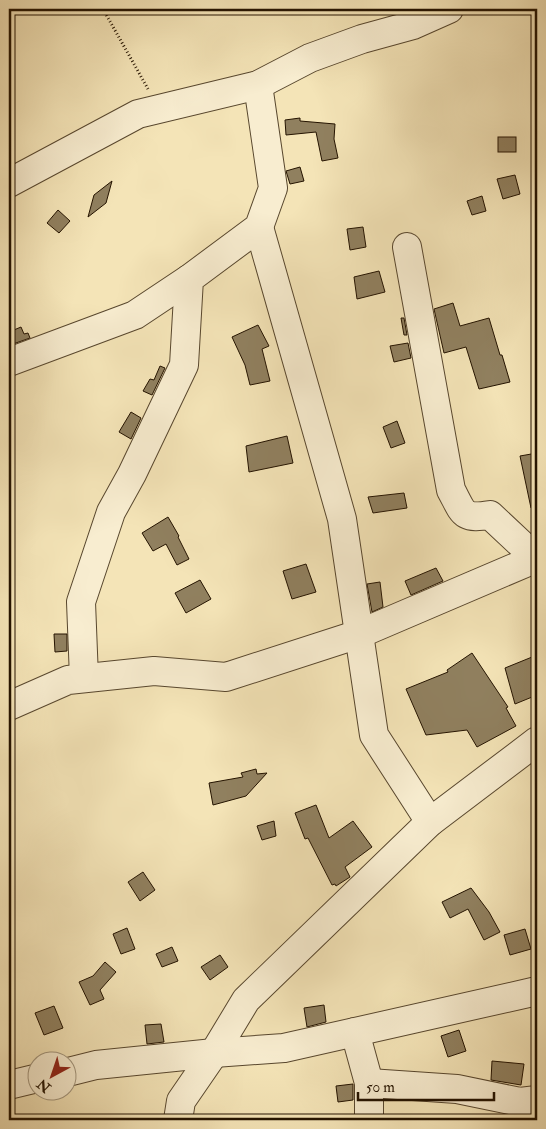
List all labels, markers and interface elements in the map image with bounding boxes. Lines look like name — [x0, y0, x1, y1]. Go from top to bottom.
north arrow — [28, 1052, 78, 1102]
scale bar — [358, 1069, 495, 1101]
text: N — [33, 1075, 55, 1097]
text: 50 m — [366, 1078, 395, 1097]

